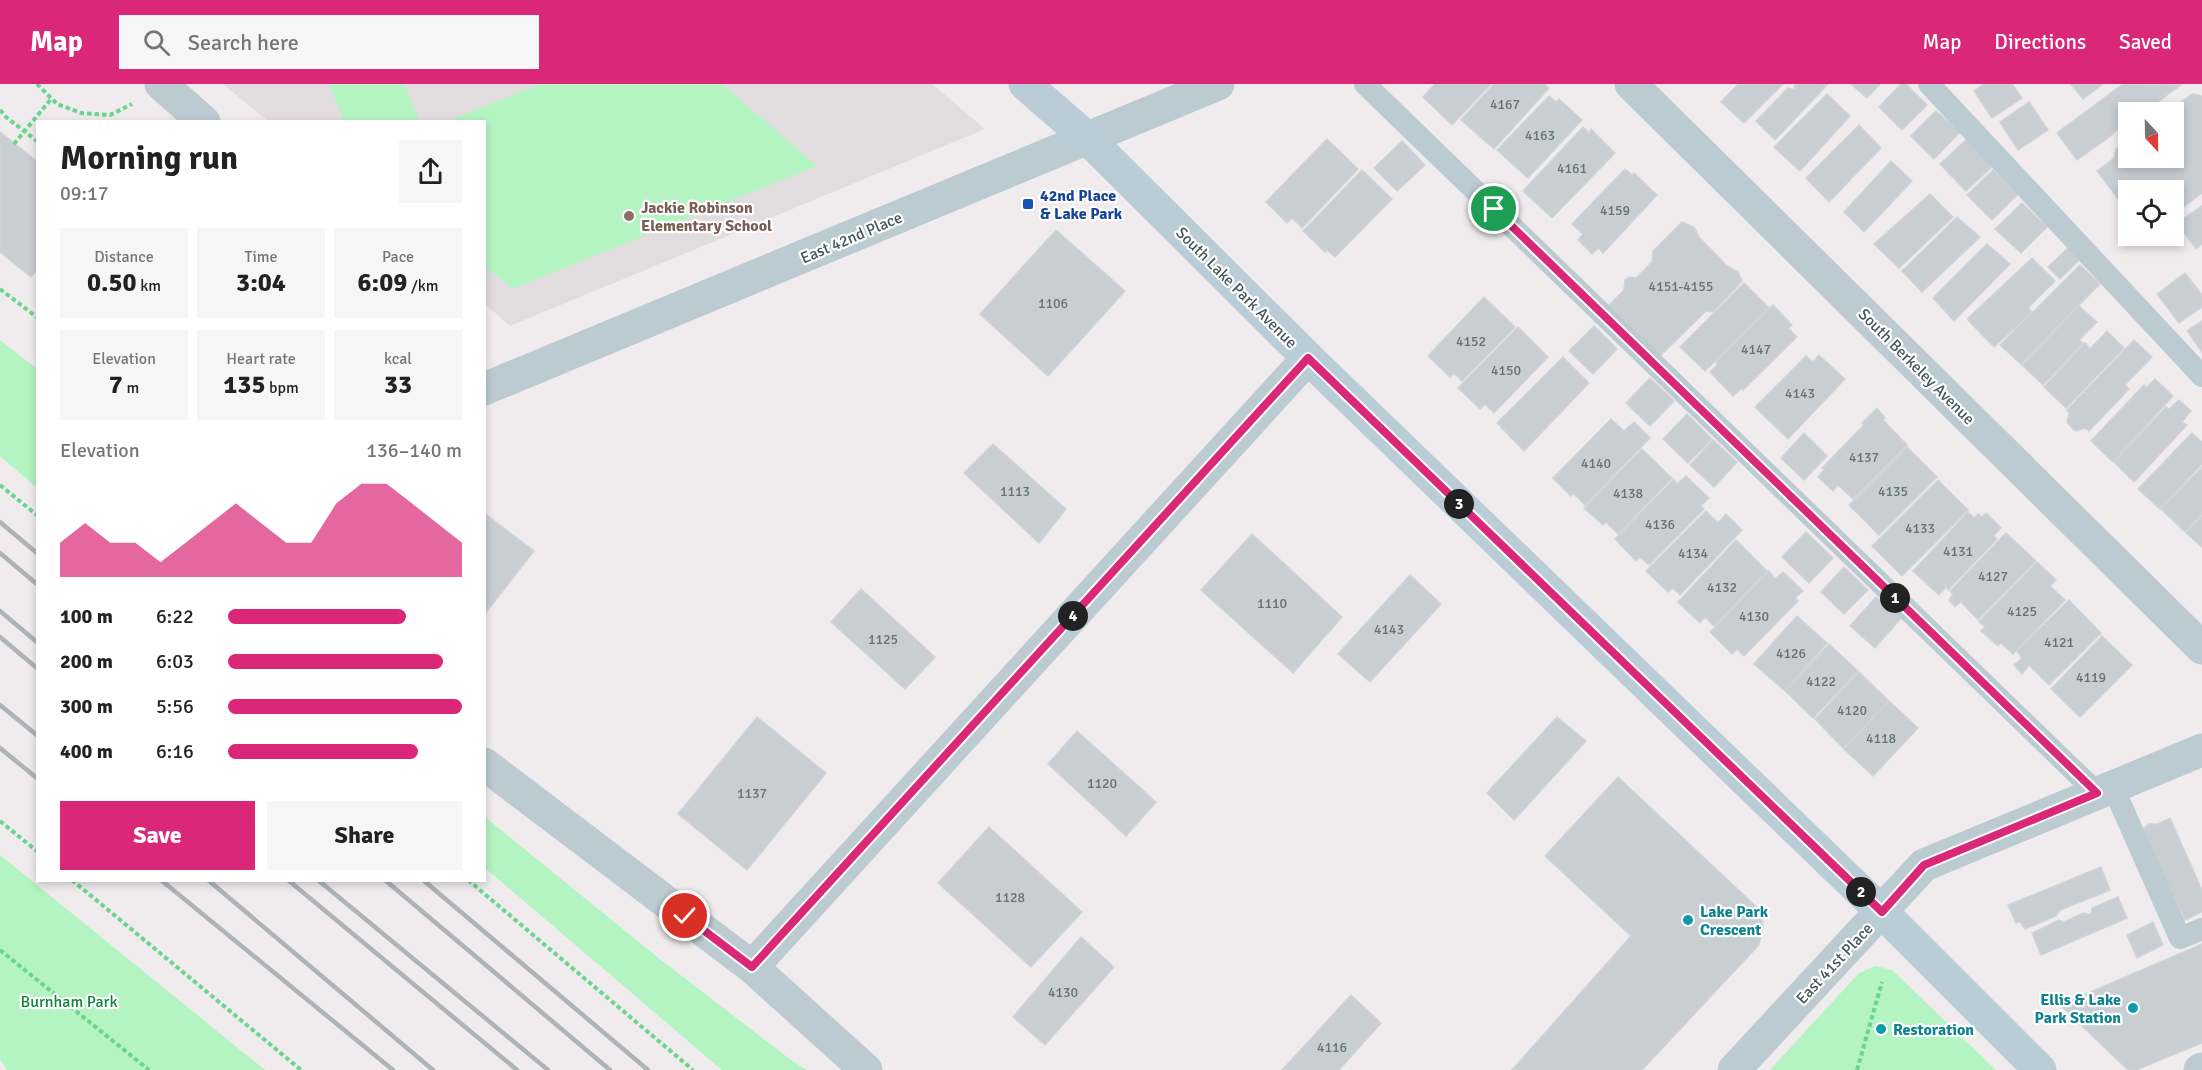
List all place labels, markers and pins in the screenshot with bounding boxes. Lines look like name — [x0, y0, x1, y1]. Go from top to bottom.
pin — [1468, 183, 1519, 234]
place label: 42nd Place & Lake Park — [1040, 186, 1123, 224]
marker: 42nd Place & Lake Park — [1021, 197, 1035, 211]
place label: Jackie Robinson Elementary School — [641, 198, 772, 236]
marker: Jackie Robinson Elementary School — [622, 209, 636, 223]
pin: 3 — [1444, 489, 1474, 519]
pin: 1 — [1880, 583, 1910, 613]
pin: 4 — [1058, 601, 1088, 631]
pin: 2 — [1846, 877, 1876, 907]
pin — [659, 890, 710, 941]
place label: Lake Park Crescent — [1700, 902, 1769, 940]
marker: Lake Park Crescent — [1681, 913, 1695, 927]
place label: Ellis & Lake Park Station — [2035, 990, 2121, 1028]
marker: Ellis & Lake Park Station — [2126, 1001, 2140, 1015]
place label: Restoration — [1893, 1020, 1974, 1040]
marker: Restoration — [1874, 1022, 1888, 1036]

